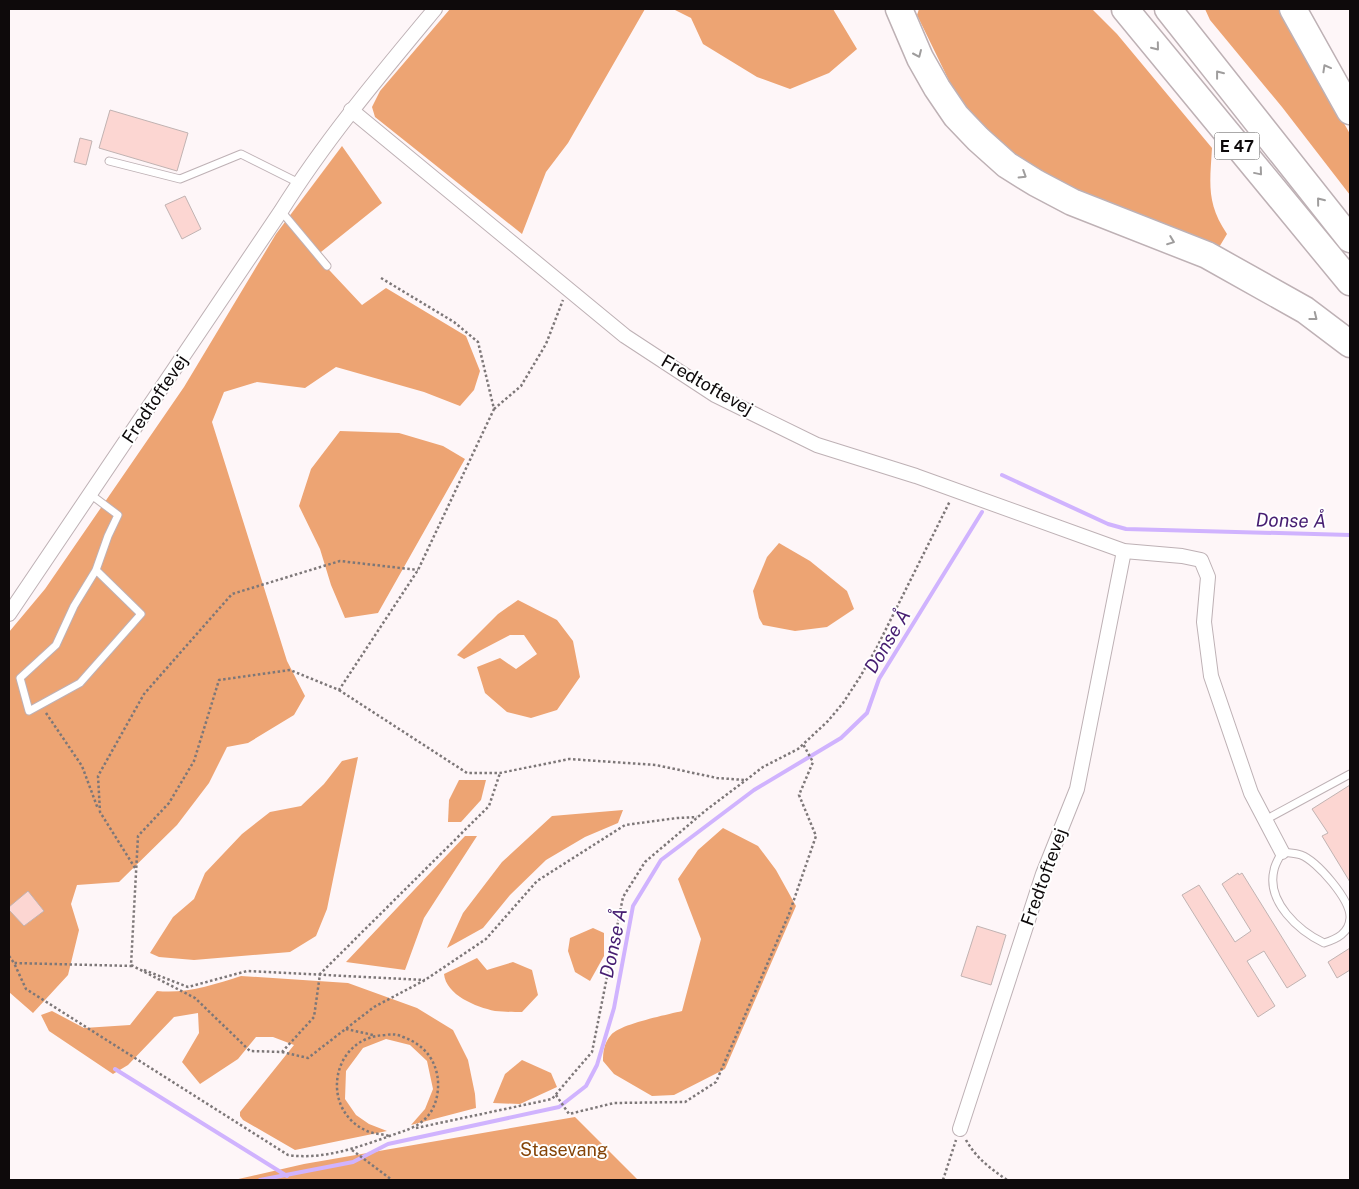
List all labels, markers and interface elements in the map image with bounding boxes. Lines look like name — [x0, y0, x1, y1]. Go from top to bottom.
one-way arrow — [1150, 41, 1159, 50]
one-way arrow — [912, 49, 923, 58]
one-way arrow — [1323, 64, 1333, 73]
one-way arrow — [1215, 70, 1224, 79]
road number: E 47 — [1214, 132, 1260, 160]
one-way arrow — [1253, 166, 1262, 175]
one-way arrow — [1017, 169, 1026, 178]
one-way arrow — [1317, 198, 1325, 207]
one-way arrow — [1166, 235, 1175, 245]
one-way arrow — [1308, 311, 1317, 319]
street label: Fredtoftevej — [117, 350, 192, 447]
street label: Fredtoftevej — [658, 350, 757, 419]
water label: Donse Å — [1256, 507, 1326, 532]
water label: Donse Å — [859, 605, 915, 677]
street label: Fredtoftevej — [1016, 825, 1071, 928]
water label: Donse Å — [594, 906, 631, 980]
park label: Stasevang — [520, 1139, 608, 1160]

